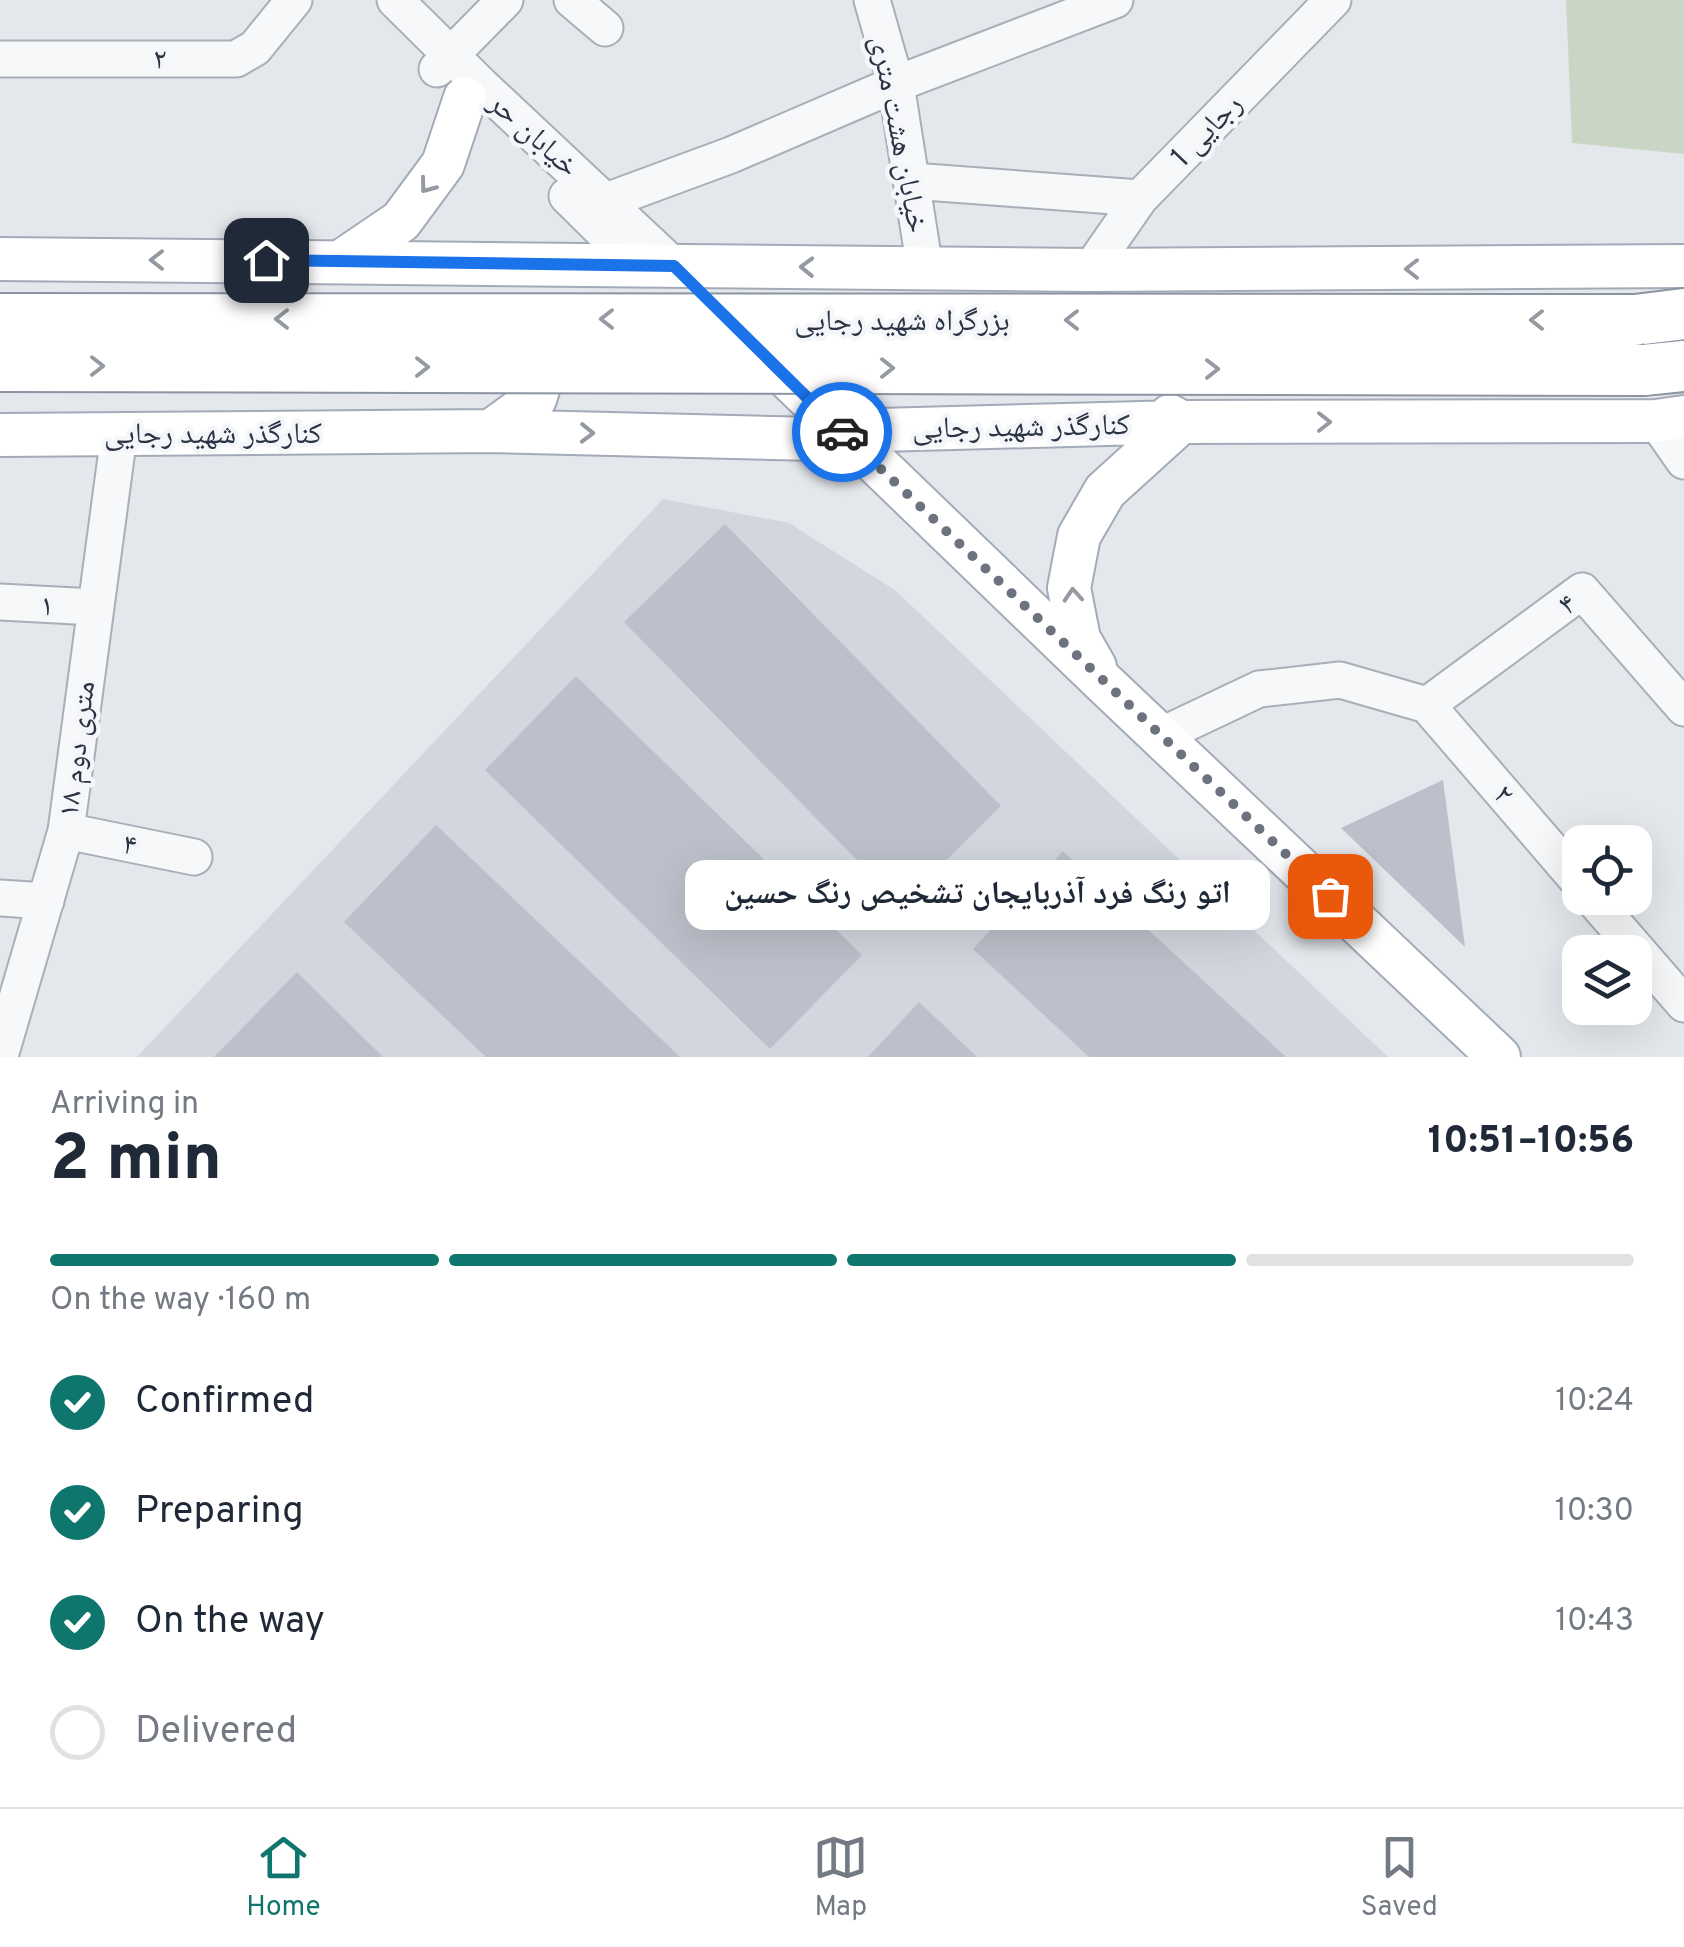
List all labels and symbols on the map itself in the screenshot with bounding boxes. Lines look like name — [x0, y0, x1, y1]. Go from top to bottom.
street label: خیابان هشت متری — [860, 33, 935, 236]
street label: ۲ — [153, 43, 167, 80]
street label: خیابان حر — [479, 85, 585, 186]
street label: رجایی 1 — [1164, 87, 1251, 176]
one-way arrow — [421, 175, 438, 193]
pin — [224, 218, 309, 303]
one-way arrow — [148, 249, 164, 271]
one-way arrow — [798, 257, 814, 278]
one-way arrow — [1403, 258, 1418, 280]
street label: بزرگراه شهید رجایی — [794, 304, 1010, 341]
one-way arrow — [274, 308, 290, 330]
one-way arrow — [599, 308, 614, 330]
one-way arrow — [1064, 309, 1080, 331]
one-way arrow — [1529, 309, 1544, 331]
one-way arrow — [90, 355, 106, 377]
one-way arrow — [416, 356, 431, 378]
one-way arrow — [880, 357, 896, 379]
one-way arrow — [1206, 358, 1221, 380]
courier — [792, 382, 892, 482]
street label: کنارگذر شهید رجایی — [912, 408, 1130, 449]
one-way arrow — [1316, 411, 1332, 433]
street label: کنارگذر شهید رجایی — [104, 417, 322, 454]
one-way arrow — [580, 423, 596, 444]
one-way arrow — [1062, 586, 1084, 602]
street label: ۴ — [1553, 587, 1584, 625]
street label: ۱ — [39, 589, 55, 626]
street label: ۱۸ متری دوم — [52, 679, 105, 820]
street label: ۲ — [1484, 778, 1520, 813]
street label: ۴ — [119, 827, 140, 866]
pin — [1288, 854, 1373, 939]
callout: اتو رنگ فرد آذربایجان تشخیص رنگ حسین — [685, 861, 1270, 931]

